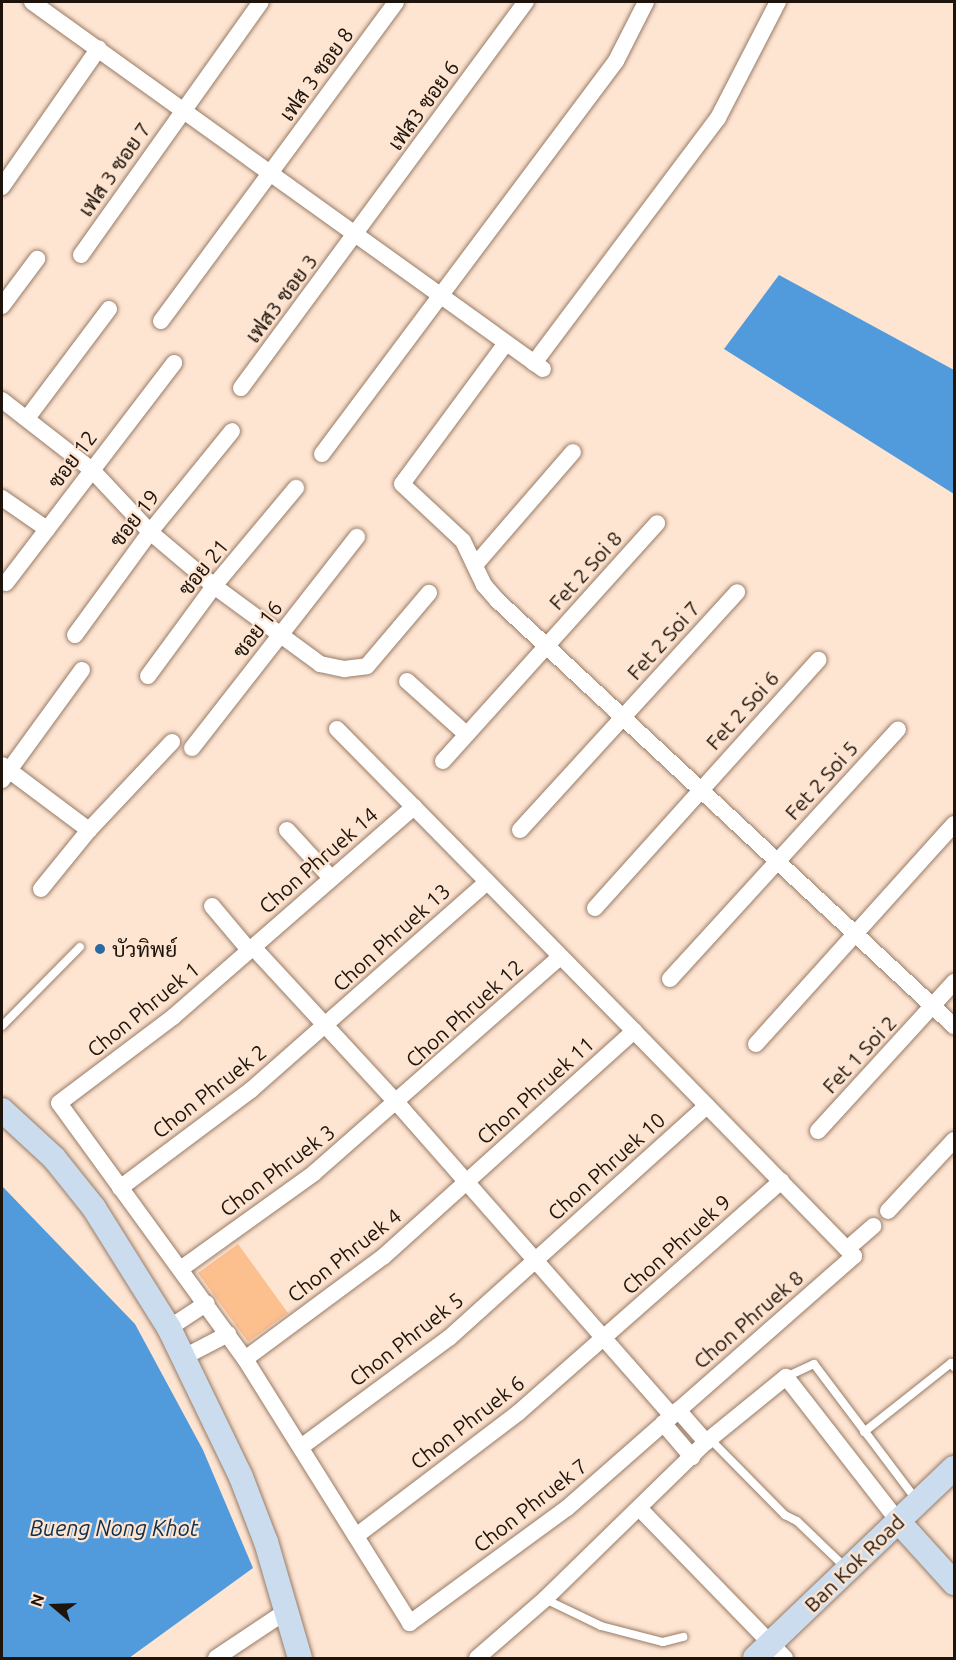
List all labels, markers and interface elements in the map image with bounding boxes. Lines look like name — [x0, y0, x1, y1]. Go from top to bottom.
street label: เฟส 3 ซอย 8 — [274, 22, 358, 126]
street label: เฟส3 ซอย 6 — [382, 55, 464, 155]
street label: เฟส 3 ซอย 7 — [72, 117, 156, 221]
street label: เฟส3 ซอย 3 — [240, 249, 322, 347]
street label: ซอย 12 — [42, 425, 102, 493]
street label: ซอย 19 — [104, 484, 164, 552]
street label: Fet 2 Soi 8 — [543, 525, 627, 615]
street label: ซอย 21 — [173, 534, 233, 600]
street label: ซอย 16 — [227, 595, 287, 663]
street label: Fet 2 Soi 7 — [621, 595, 705, 685]
street label: Fet 2 Soi 6 — [700, 665, 784, 755]
street label: Fet 2 Soi 5 — [779, 735, 863, 825]
street label: Chon Phruek 14 — [253, 802, 383, 918]
street label: Chon Phruek 13 — [327, 878, 455, 996]
place label: บัวทิพย์ — [112, 936, 177, 962]
marker: บัวทิพย์ — [93, 942, 107, 956]
street label: Chon Phruek 12 — [400, 954, 528, 1072]
street label: Chon Phruek 1 — [82, 956, 204, 1062]
street label: Fet 1 Soi 2 — [817, 1010, 901, 1098]
street label: Chon Phruek 11 — [471, 1031, 599, 1149]
street label: Chon Phruek 2 — [147, 1039, 271, 1143]
street label: Chon Phruek 10 — [542, 1107, 670, 1225]
street label: Chon Phruek 3 — [215, 1119, 339, 1221]
street label: Chon Phruek 9 — [617, 1189, 735, 1299]
street label: Chon Phruek 4 — [282, 1203, 406, 1307]
street label: Chon Phruek 8 — [688, 1264, 808, 1374]
street label: Chon Phruek 5 — [344, 1287, 468, 1391]
street label: Chon Phruek 6 — [405, 1370, 529, 1474]
street label: Chon Phruek 7 — [468, 1453, 592, 1557]
street label: Ban Kok Road — [799, 1509, 909, 1617]
water label: Bueng Nong Khot — [30, 1515, 198, 1541]
north arrow — [24, 1576, 84, 1636]
text: N — [27, 1592, 47, 1609]

